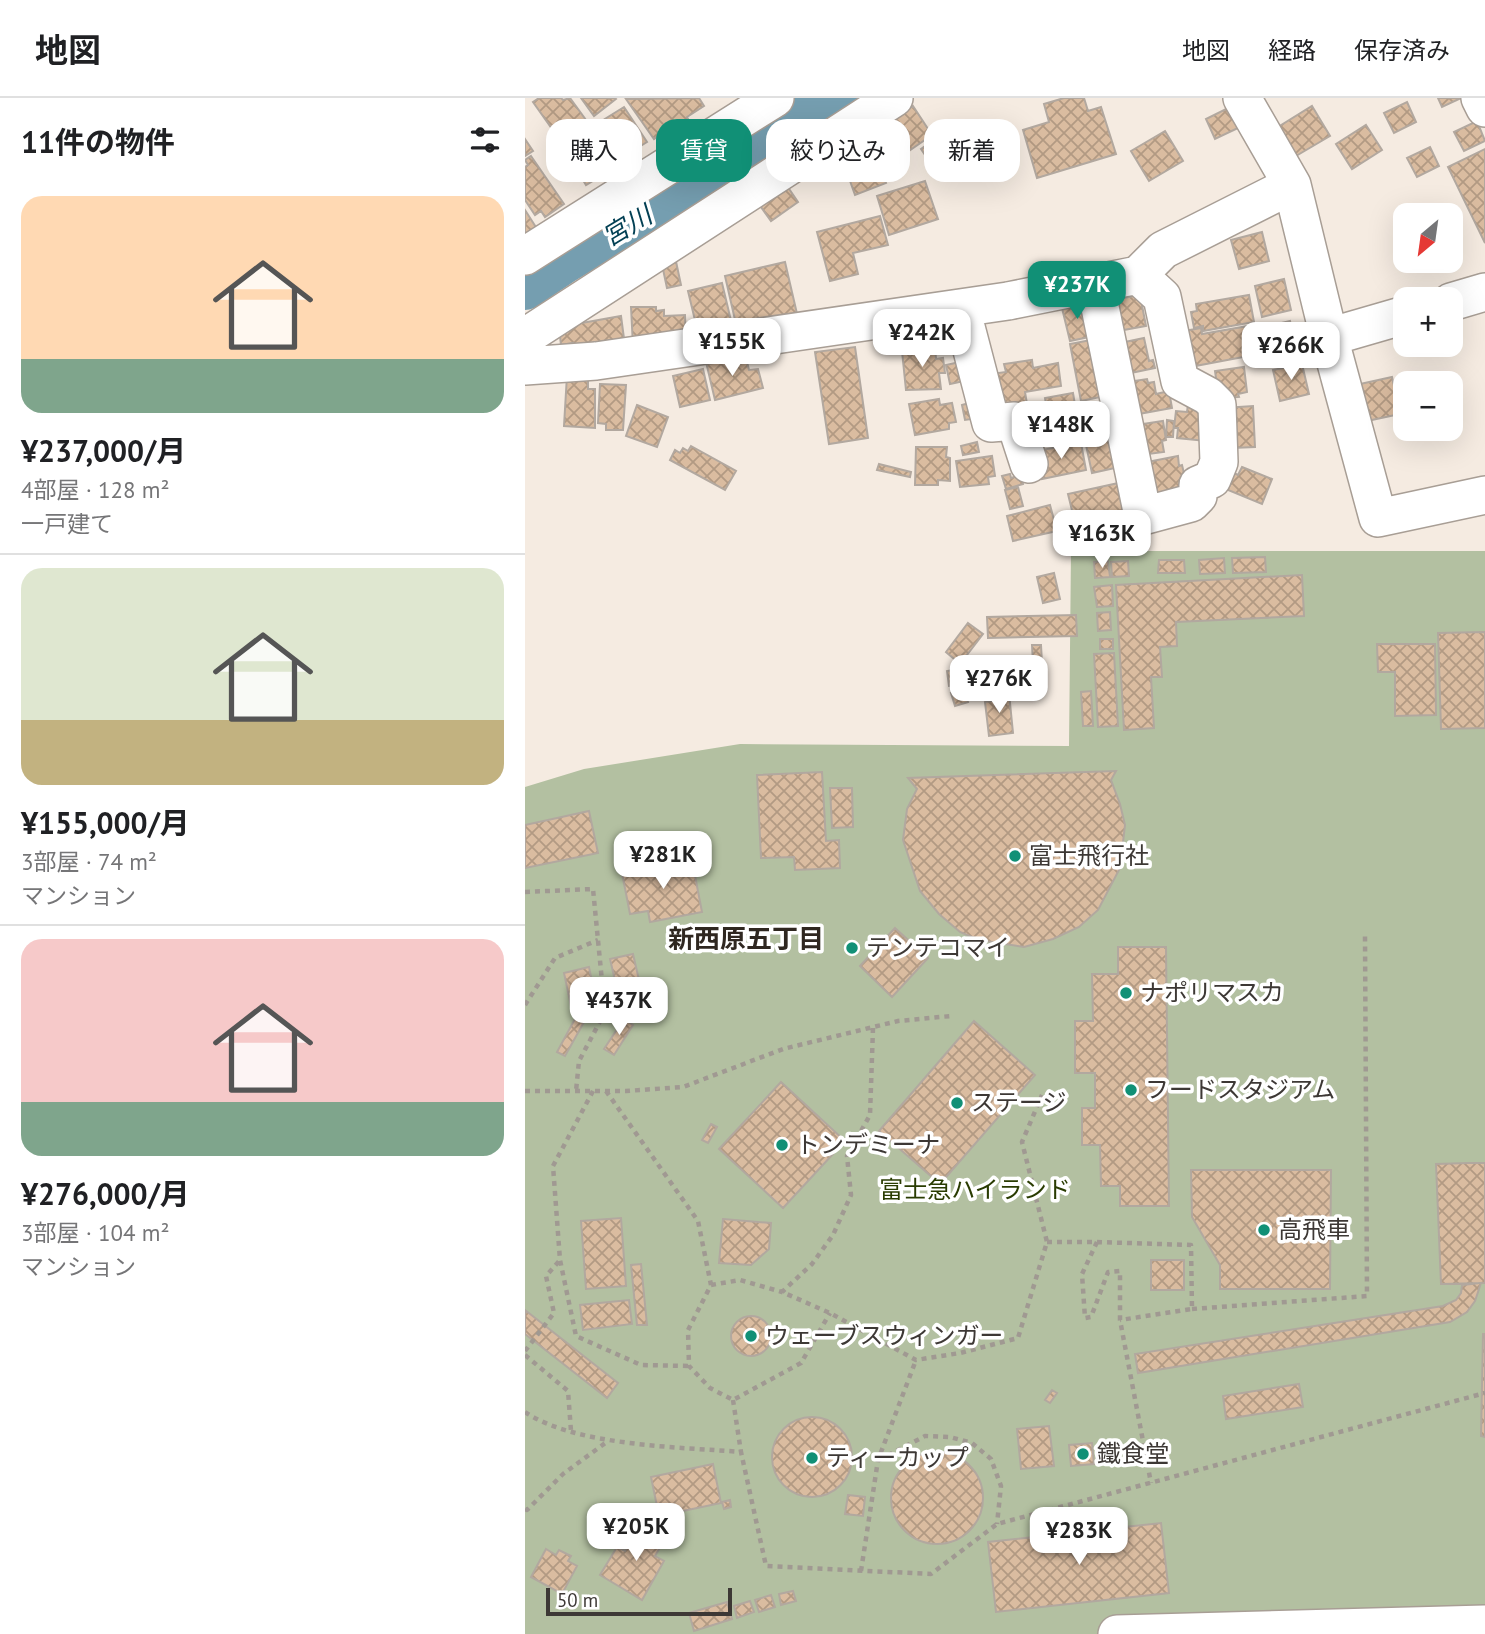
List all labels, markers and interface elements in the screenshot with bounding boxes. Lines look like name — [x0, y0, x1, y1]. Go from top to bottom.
text: 地図 — [35, 28, 101, 71]
text: 地図 — [1182, 35, 1230, 66]
text: 経路 — [1268, 35, 1316, 66]
text: 保存済み — [1354, 35, 1450, 66]
chip: 購入 — [546, 119, 642, 182]
chip: 賃貸 — [656, 119, 752, 182]
chip: 絞り込み — [766, 119, 910, 182]
chip: 新着 — [924, 119, 1020, 182]
icon: filters — [466, 121, 504, 159]
text: 11件の物件 — [21, 122, 175, 161]
water label: 宮川 — [596, 196, 660, 253]
north arrow — [1393, 203, 1463, 273]
map controls — [1393, 203, 1463, 441]
icon: home — [200, 242, 326, 368]
pin: ¥237K — [1028, 262, 1126, 321]
text: ¥237K — [1044, 269, 1110, 298]
button: + — [1393, 287, 1463, 357]
pin: ¥242K — [873, 310, 971, 369]
text: ¥242K — [889, 317, 955, 346]
pin: ¥155K — [683, 318, 781, 378]
pin: ¥266K — [1242, 322, 1340, 382]
text: ¥155K — [699, 326, 765, 355]
text: ¥266K — [1258, 330, 1324, 359]
button: − — [1393, 371, 1463, 441]
pin: ¥148K — [1012, 402, 1110, 461]
text: ¥148K — [1028, 409, 1094, 438]
text: ¥237,000/月 — [21, 431, 186, 470]
text: 4部屋 · 128 m² — [21, 475, 169, 504]
text: 一戸建て — [21, 509, 113, 538]
pin: ¥163K — [1053, 510, 1151, 570]
text: ¥163K — [1069, 518, 1135, 547]
icon: home — [200, 614, 326, 740]
pin: ¥276K — [950, 656, 1048, 715]
text: ¥276K — [966, 663, 1032, 692]
text: ¥155,000/月 — [21, 803, 190, 842]
pin: ¥281K — [614, 832, 712, 891]
text: ¥281K — [630, 839, 696, 868]
place label: 富士飛行社 — [1029, 840, 1149, 871]
text: 3部屋 · 74 m² — [21, 847, 157, 876]
marker: 富士飛行社 — [1007, 848, 1023, 864]
text: マンション — [21, 881, 136, 910]
district label: 新西原五丁目 — [668, 922, 824, 955]
place label: テンテコマイ — [866, 932, 1010, 963]
marker: テンテコマイ — [844, 940, 860, 956]
place label: ナポリマスカ — [1140, 977, 1284, 1008]
pin: ¥437K — [570, 978, 668, 1037]
icon: home — [200, 985, 326, 1111]
text: ¥437K — [586, 985, 652, 1014]
marker: ナポリマスカ — [1118, 985, 1134, 1001]
place label: フードスタジアム — [1145, 1074, 1335, 1105]
marker: フードスタジアム — [1123, 1082, 1139, 1098]
place label: ステージ — [971, 1087, 1067, 1118]
marker: ステージ — [949, 1095, 965, 1111]
place label: トンデミーナ — [796, 1129, 940, 1160]
marker: トンデミーナ — [774, 1137, 790, 1153]
text: ¥276,000/月 — [21, 1174, 190, 1213]
park label: 富士急ハイランド — [879, 1174, 1071, 1205]
place label: 高飛車 — [1278, 1214, 1350, 1245]
text: 3部屋 · 104 m² — [21, 1218, 169, 1247]
marker: 高飛車 — [1256, 1222, 1272, 1238]
text: マンション — [21, 1252, 136, 1281]
place label: ウェーブスウィンガー — [765, 1320, 1004, 1351]
marker: ウェーブスウィンガー — [743, 1328, 759, 1344]
place label: 鐵食堂 — [1097, 1438, 1169, 1469]
place label: ティーカップ — [826, 1442, 969, 1473]
marker: 鐵食堂 — [1075, 1446, 1091, 1462]
marker: ティーカップ — [804, 1450, 820, 1466]
pin: ¥205K — [587, 1504, 685, 1563]
pin: ¥283K — [1030, 1508, 1128, 1567]
text: ¥205K — [603, 1511, 669, 1540]
text: ¥283K — [1046, 1515, 1112, 1544]
scale bar — [546, 1585, 731, 1617]
text: 50 m — [557, 1588, 598, 1612]

